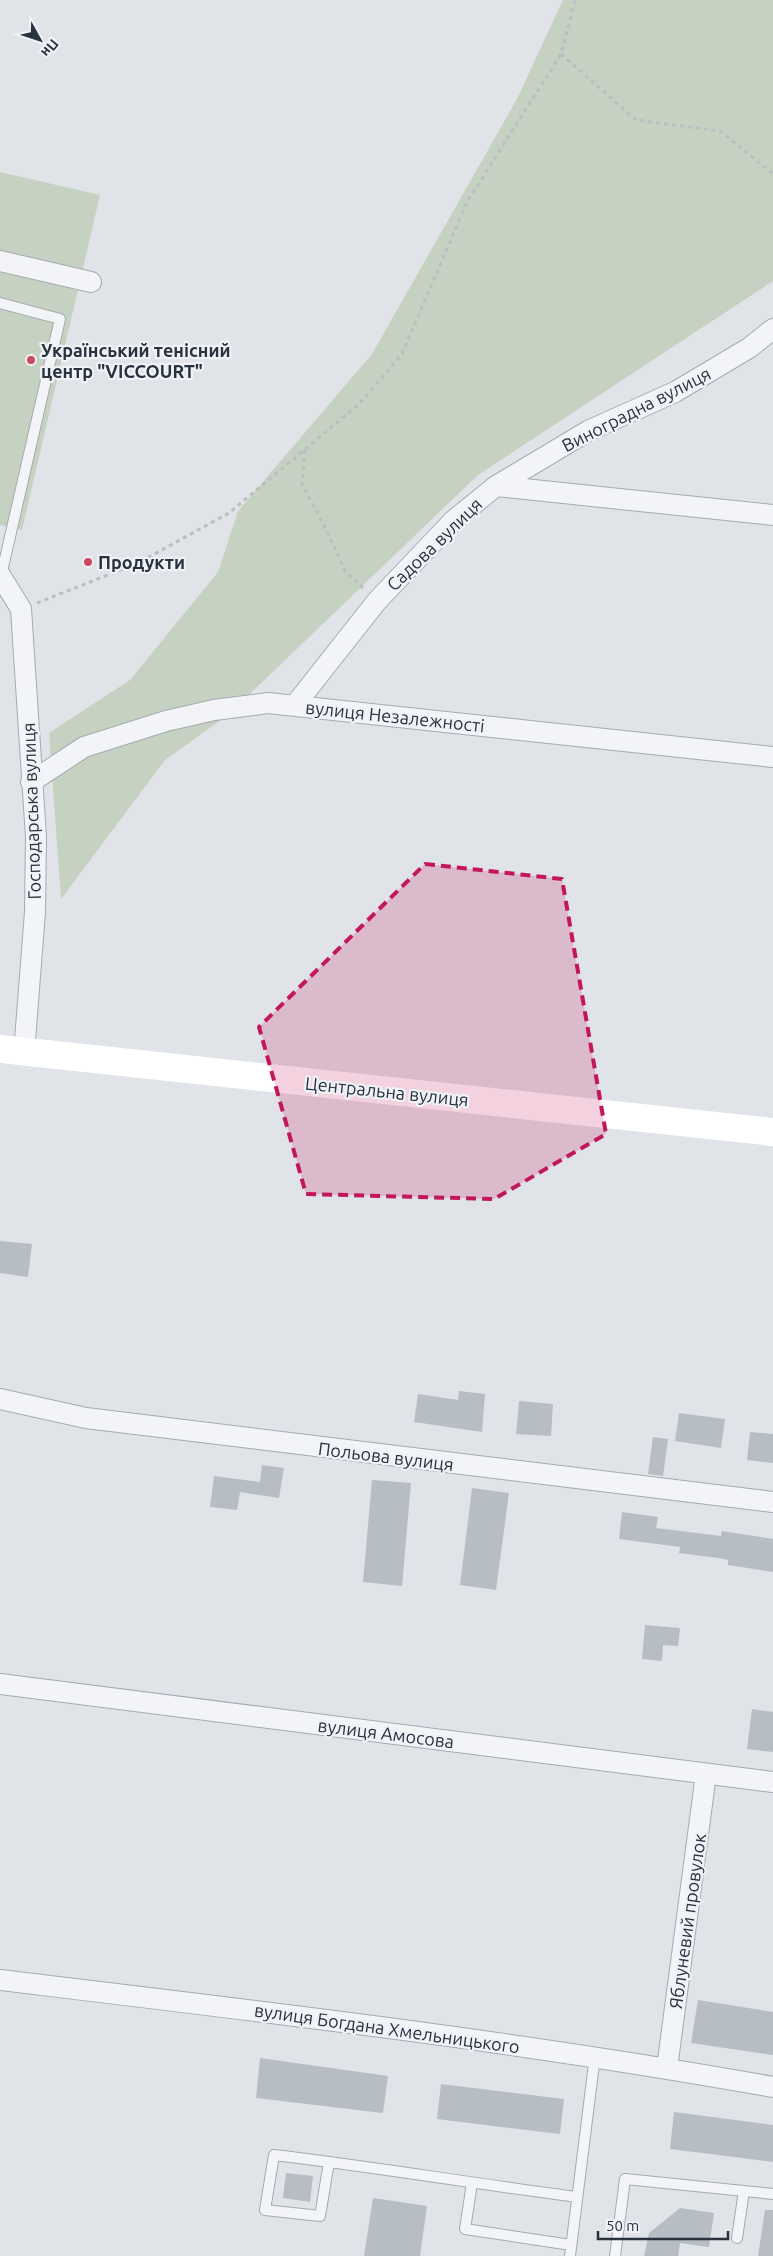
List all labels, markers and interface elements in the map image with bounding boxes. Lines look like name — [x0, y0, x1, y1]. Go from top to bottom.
north arrow — [15, 15, 65, 65]
text: Пн — [38, 36, 62, 61]
place label: Український тенісний центр "VICCOURT" — [41, 340, 230, 381]
marker: Український тенісний центр "VICCOURT" — [25, 354, 37, 366]
street label: Виноградна вулиця — [558, 363, 714, 455]
street label: Садова вулиця — [382, 494, 486, 594]
place label: Продукти — [98, 552, 185, 572]
marker: Продукти — [82, 556, 94, 568]
street label: вулиця Незалежності — [304, 697, 486, 735]
street label: Господарська вулиця — [18, 722, 44, 900]
street label: Центральна вулиця — [304, 1072, 470, 1110]
street label: Польова вулиця — [317, 1438, 455, 1474]
street label: вулиця Амосова — [317, 1715, 455, 1751]
street label: Яблуневий провулок — [665, 1832, 709, 2010]
street label: вулиця Богдана Хмельницького — [253, 1999, 521, 2057]
scale bar — [598, 2208, 728, 2240]
text: 50 m — [606, 2217, 639, 2234]

